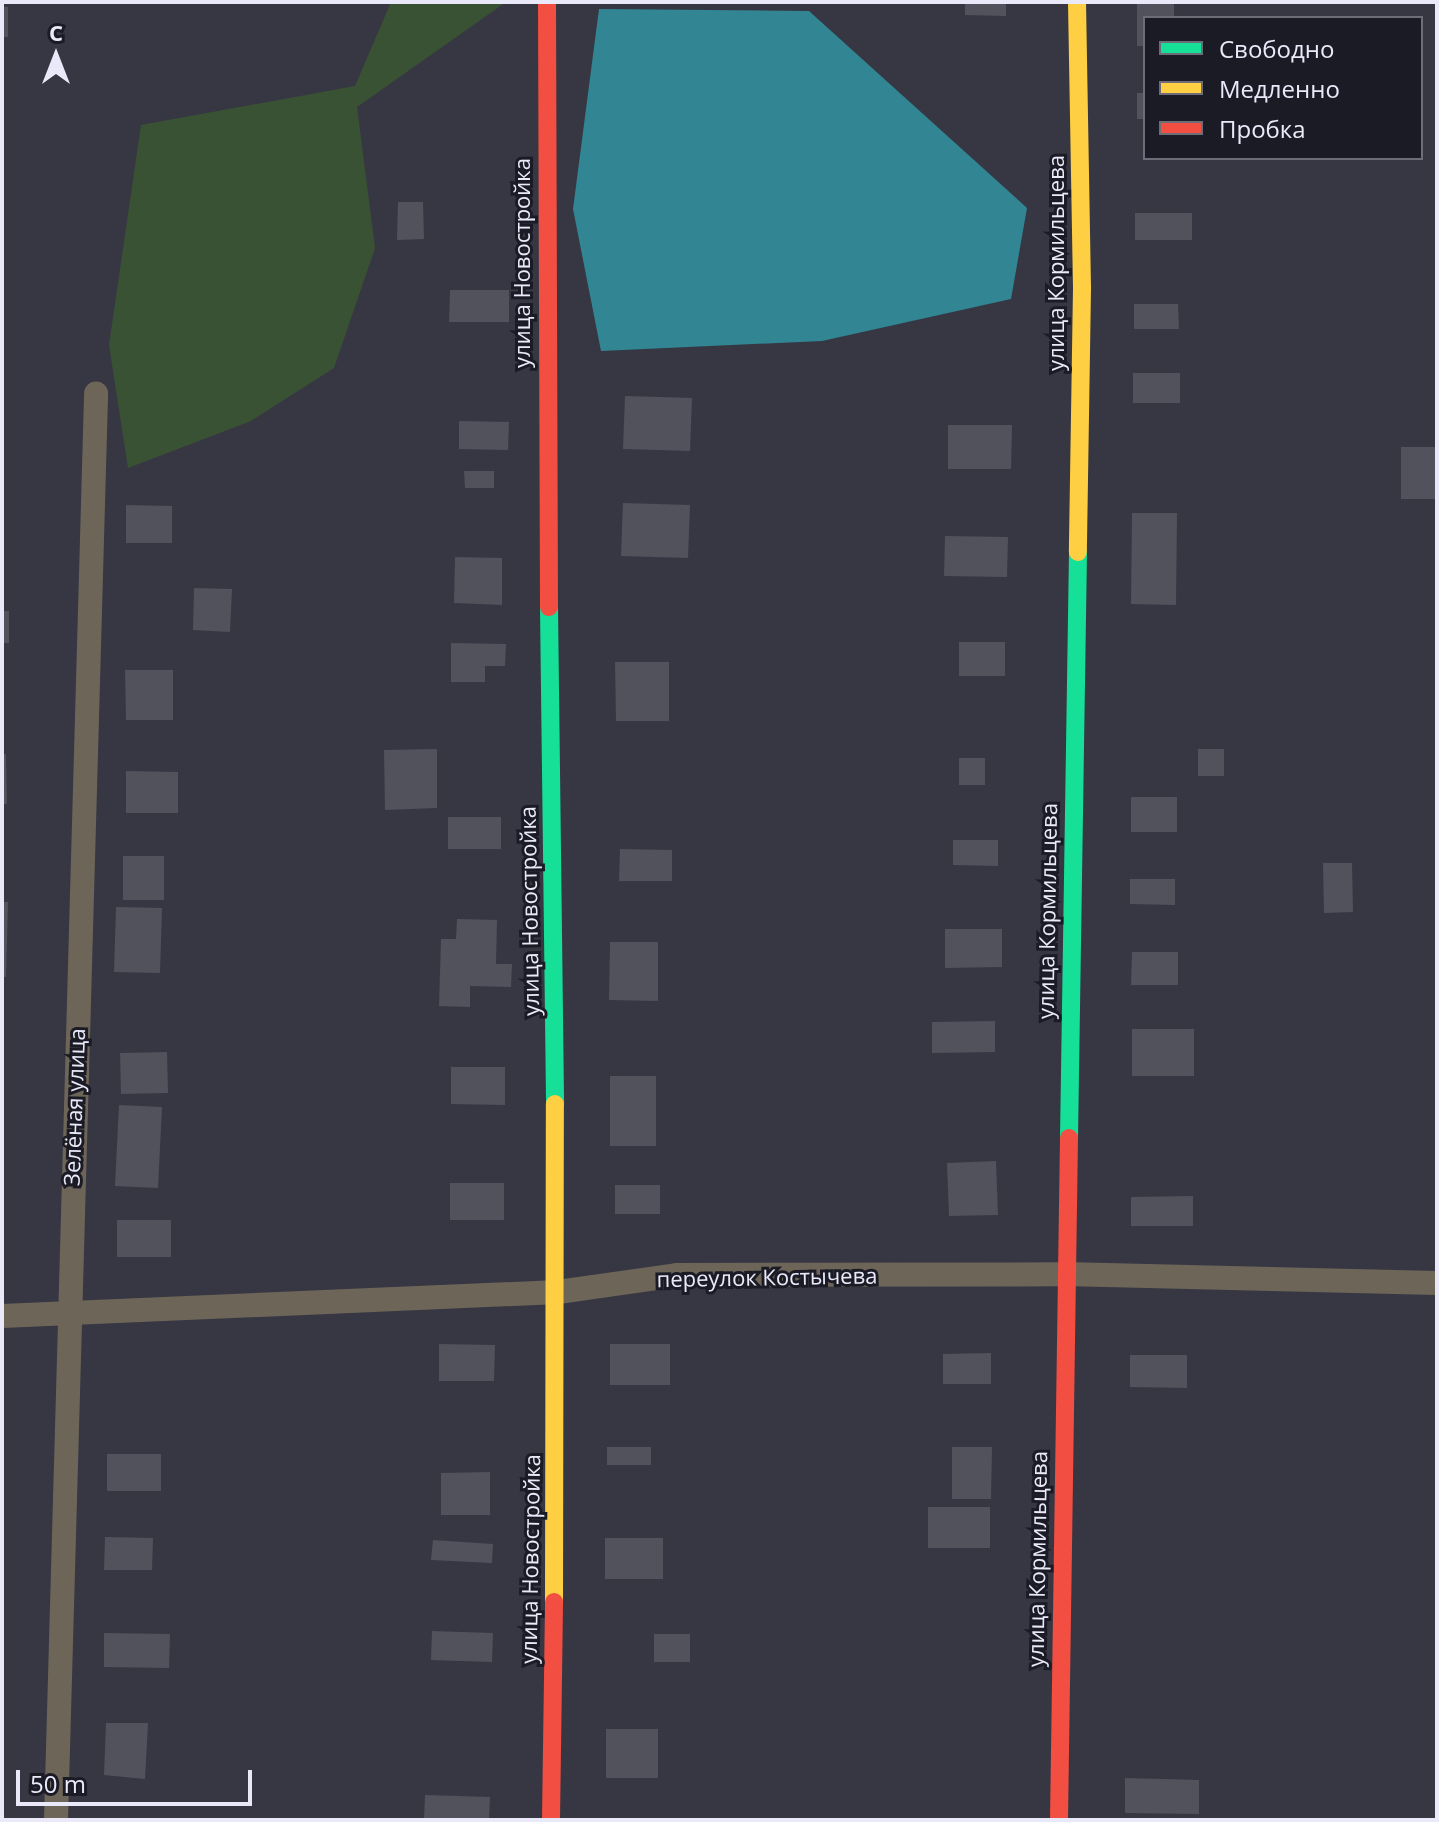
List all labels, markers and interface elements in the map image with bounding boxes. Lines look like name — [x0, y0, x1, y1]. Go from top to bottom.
north arrow — [16, 16, 96, 96]
legend — [1143, 16, 1423, 160]
text: С — [49, 17, 63, 47]
text: Свободно — [1219, 32, 1334, 65]
text: Медленно — [1219, 72, 1340, 105]
text: Пробка — [1219, 112, 1306, 145]
street label: улица Кормильцева — [1043, 155, 1069, 371]
street label: улица Новостройка — [509, 158, 535, 368]
street label: улица Кормильцева — [1032, 803, 1062, 1019]
street label: улица Новостройка — [514, 806, 544, 1016]
street label: Зелёная улица — [58, 1028, 90, 1186]
street label: переулок Костычева — [656, 1262, 878, 1292]
street label: улица Кормильцева — [1022, 1451, 1052, 1667]
street label: улица Новостройка — [515, 1454, 545, 1664]
scale bar — [20, 1754, 256, 1804]
text: 50 m — [30, 1767, 86, 1800]

